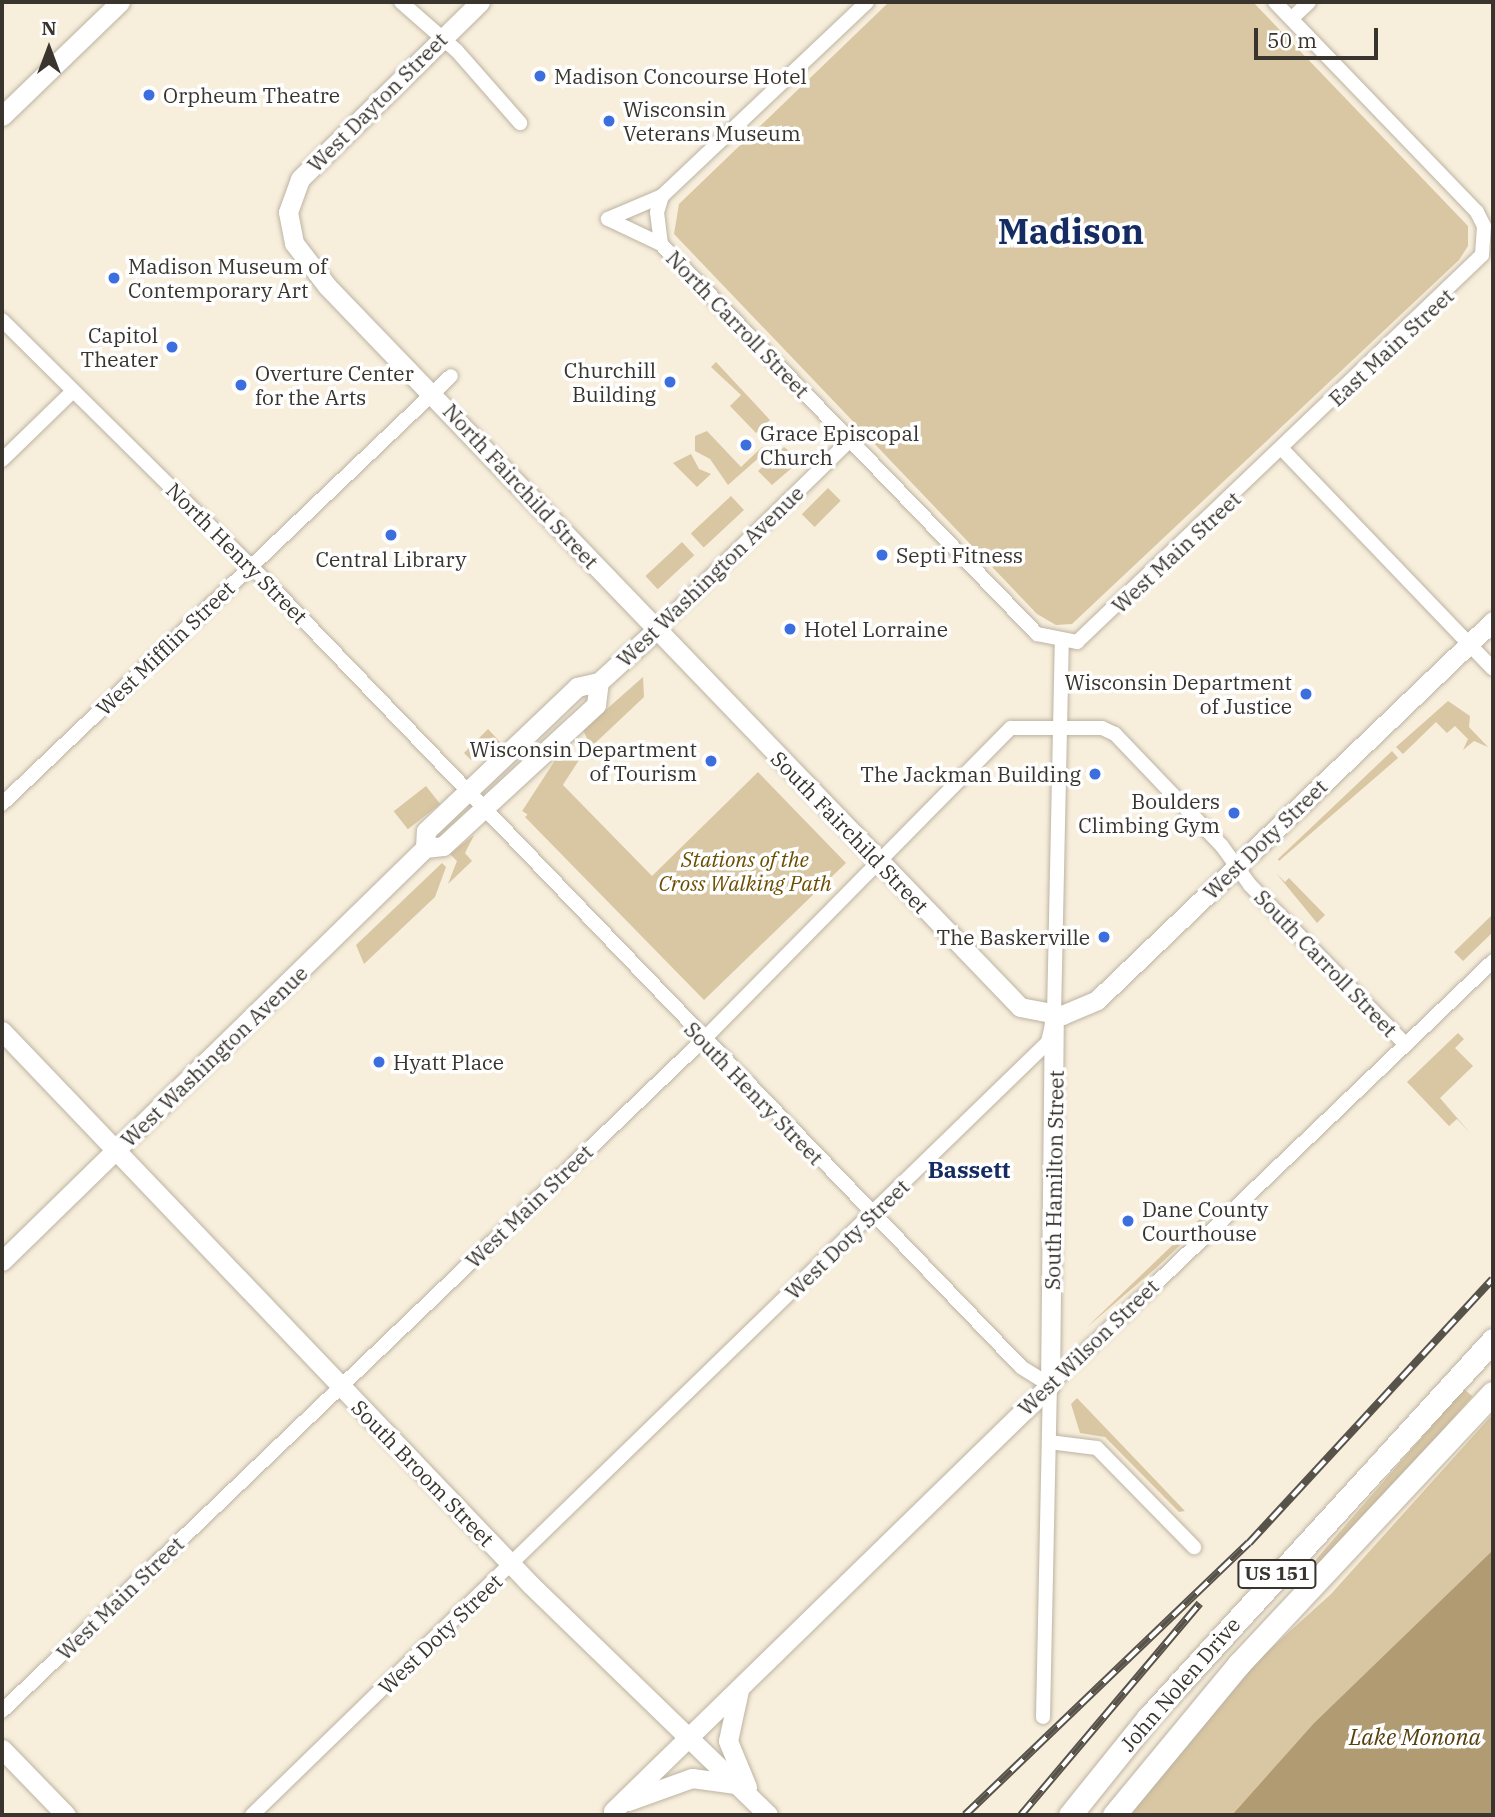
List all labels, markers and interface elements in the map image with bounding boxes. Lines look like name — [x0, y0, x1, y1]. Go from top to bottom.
north arrow — [14, 14, 84, 84]
scale bar — [1257, 14, 1381, 58]
text: N — [41, 16, 57, 40]
text: 50 m — [1267, 26, 1317, 54]
street label: West Dayton Street — [302, 27, 452, 177]
place label: Madison Concourse Hotel — [554, 63, 807, 89]
marker: Madison Concourse Hotel — [532, 68, 548, 84]
place label: Orpheum Theatre — [163, 82, 340, 108]
marker: Orpheum Theatre — [141, 87, 157, 103]
place label: Wisconsin Veterans Museum — [623, 96, 801, 146]
marker: Wisconsin Veterans Museum — [601, 113, 617, 129]
district label: Madison — [998, 210, 1144, 252]
street label: North Carroll Street — [661, 245, 815, 403]
place label: Madison Museum of Contemporary Art — [128, 253, 327, 303]
marker: Madison Museum of Contemporary Art — [106, 270, 122, 286]
street label: East Main Street — [1324, 283, 1458, 411]
place label: Capitol Theater — [81, 322, 158, 372]
marker: Capitol Theater — [164, 339, 180, 355]
place label: Churchill Building — [564, 357, 656, 407]
place label: Overture Center for the Arts — [255, 360, 414, 410]
marker: Churchill Building — [662, 374, 678, 390]
marker: Overture Center for the Arts — [233, 377, 249, 393]
street label: North Fairchild Street — [438, 398, 604, 574]
place label: Grace Episcopal Church — [760, 420, 919, 470]
marker: Grace Episcopal Church — [738, 437, 754, 453]
street label: North Henry Street — [161, 477, 313, 629]
street label: West Washington Avenue — [611, 480, 809, 672]
street label: West Main Street — [1106, 486, 1246, 618]
marker: Central Library — [383, 527, 399, 543]
place label: Septi Fitness — [896, 542, 1023, 568]
place label: Central Library — [315, 546, 467, 572]
marker: Septi Fitness — [874, 547, 890, 563]
street label: West Mifflin Street — [91, 576, 239, 720]
place label: Hotel Lorraine — [804, 616, 948, 642]
marker: Hotel Lorraine — [782, 621, 798, 637]
place label: Wisconsin Department of Justice — [1064, 669, 1292, 719]
marker: Wisconsin Department of Justice — [1298, 686, 1314, 702]
place label: Wisconsin Department of Tourism — [469, 736, 697, 786]
street label: South Fairchild Street — [766, 746, 934, 918]
marker: Wisconsin Department of Tourism — [703, 753, 719, 769]
place label: The Jackman Building — [860, 761, 1081, 787]
marker: The Jackman Building — [1087, 766, 1103, 782]
street label: West Doty Street — [1198, 774, 1332, 904]
place label: Boulders Climbing Gym — [1078, 788, 1220, 838]
marker: Boulders Climbing Gym — [1226, 805, 1242, 821]
park label: Stations of the Cross Walking Path — [659, 846, 831, 896]
street label: South Carroll Street — [1249, 884, 1403, 1042]
place label: The Baskerville — [936, 924, 1090, 950]
marker: The Baskerville — [1096, 929, 1112, 945]
street label: West Washington Avenue — [115, 960, 313, 1152]
street label: South Henry Street — [679, 1016, 829, 1170]
place label: Hyatt Place — [393, 1049, 504, 1075]
marker: Hyatt Place — [371, 1054, 387, 1070]
street label: South Hamilton Street — [1039, 1070, 1069, 1290]
street label: West Main Street — [460, 1139, 598, 1273]
district label: Bassett — [928, 1155, 1010, 1183]
street label: West Doty Street — [780, 1174, 914, 1304]
place label: Dane County Courthouse — [1142, 1196, 1268, 1246]
marker: Dane County Courthouse — [1120, 1213, 1136, 1229]
street label: West Wilson Street — [1013, 1274, 1163, 1420]
street label: South Broom Street — [347, 1395, 499, 1551]
street label: West Main Street — [51, 1531, 189, 1665]
road number: US 151 — [1237, 1558, 1317, 1590]
street label: West Doty Street — [373, 1569, 507, 1699]
street label: John Nolen Drive — [1115, 1612, 1245, 1756]
water label: Lake Monona — [1349, 1722, 1481, 1750]

